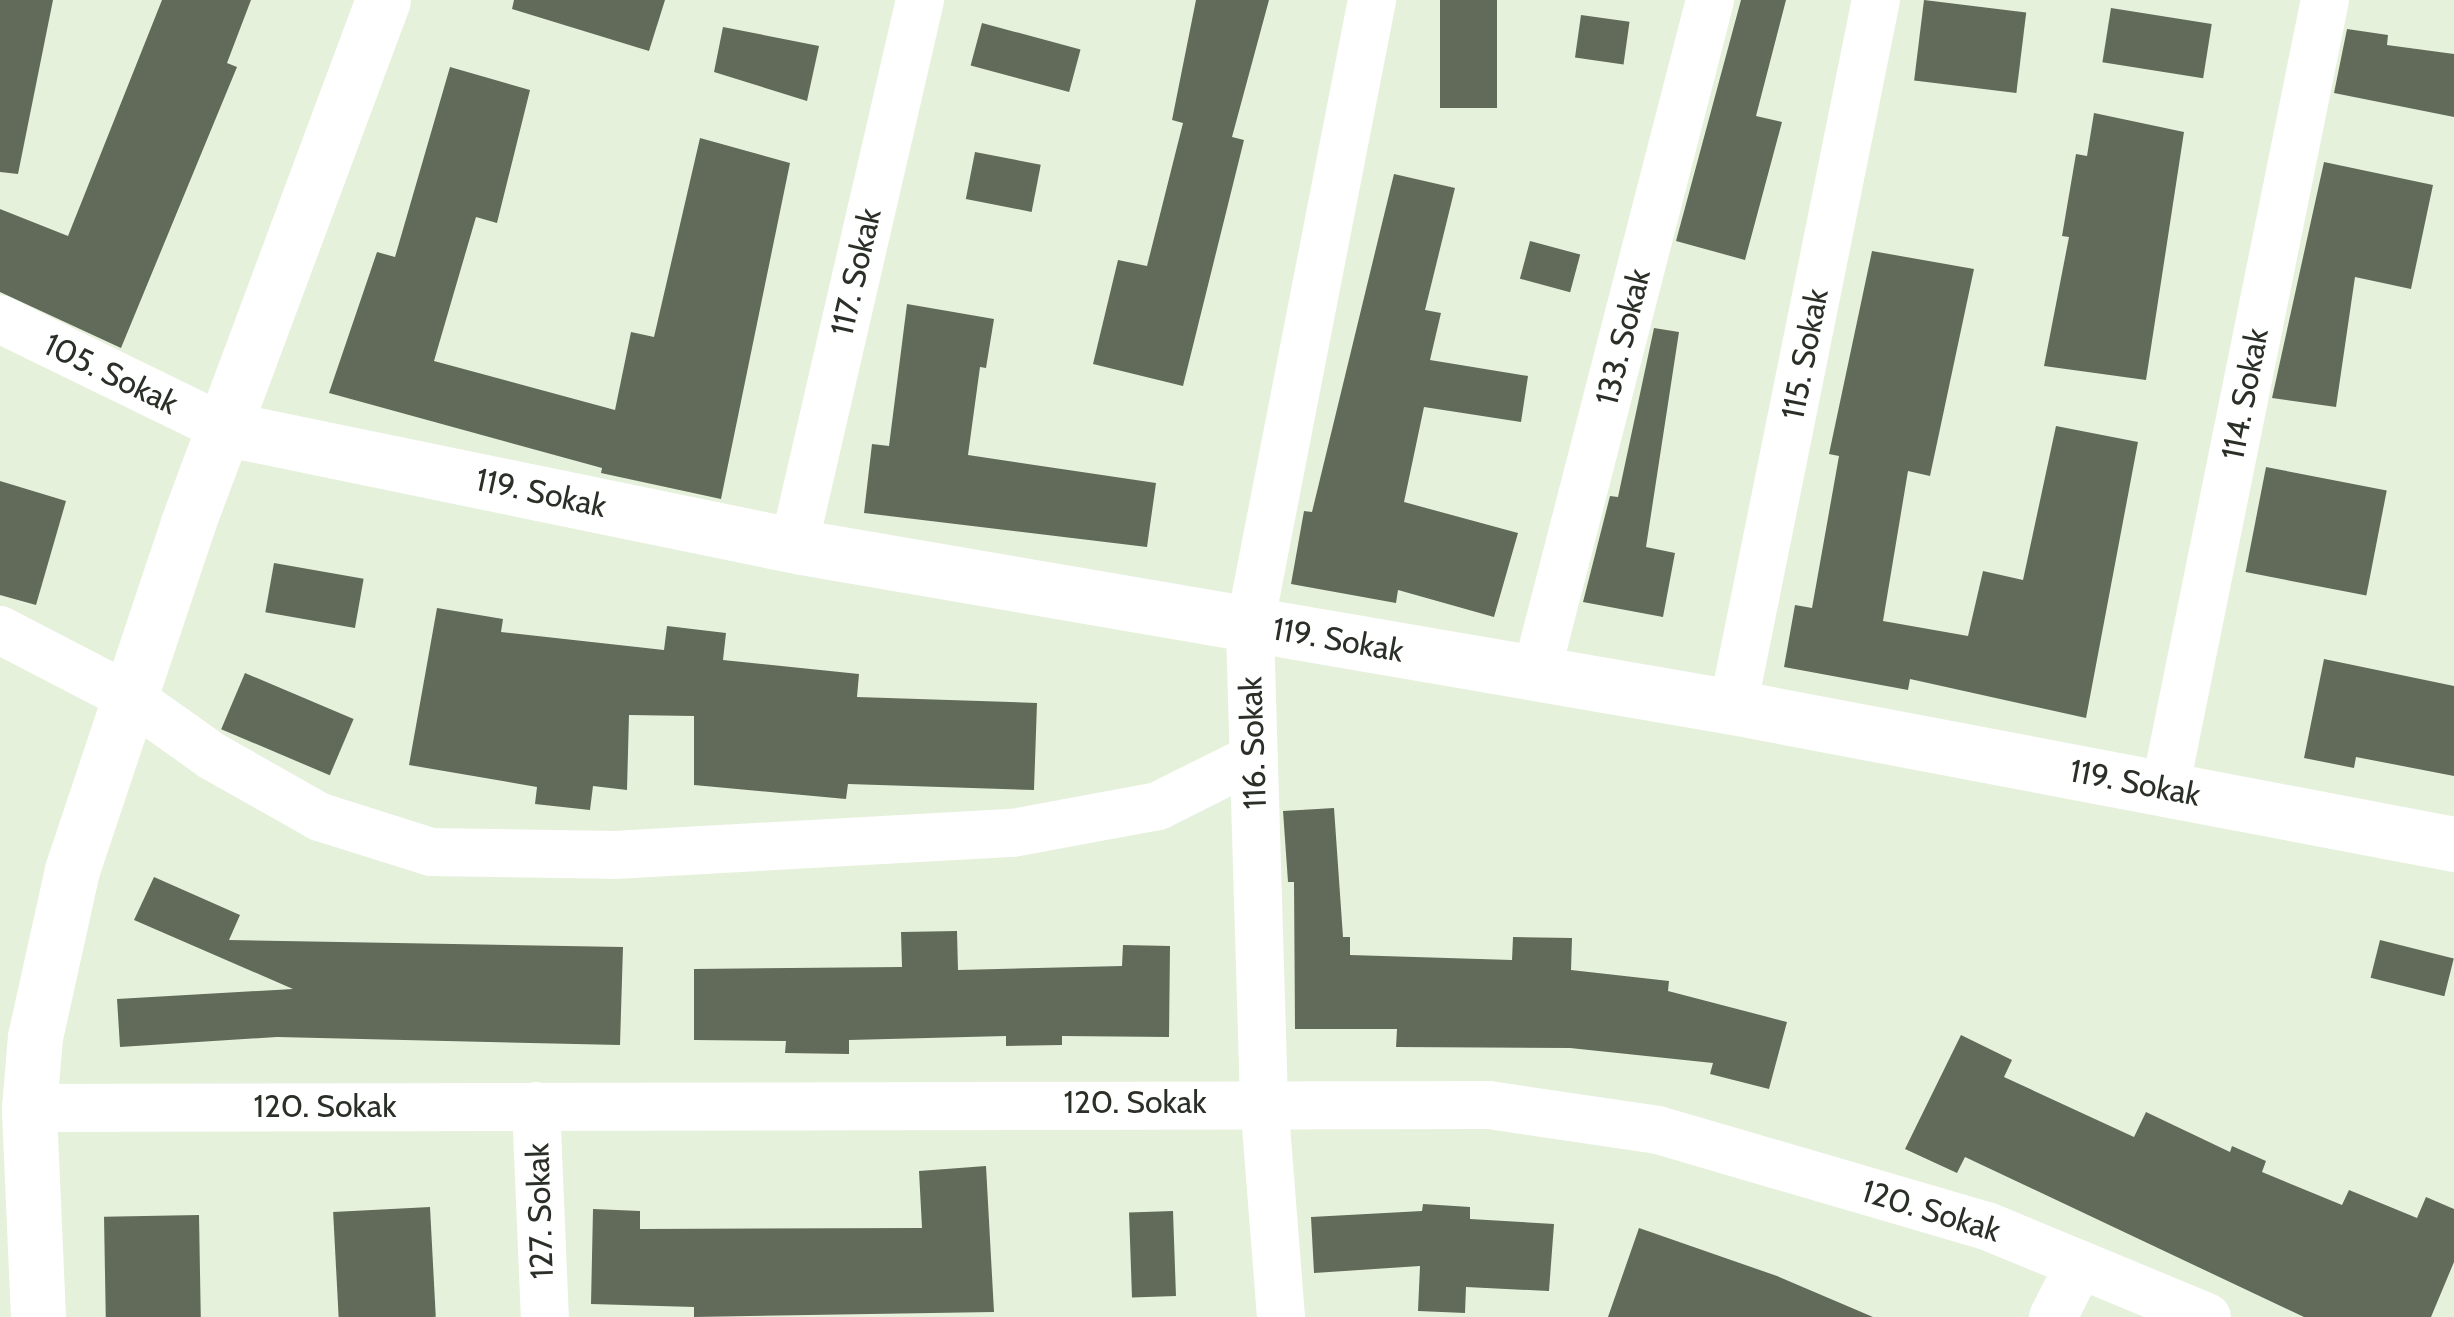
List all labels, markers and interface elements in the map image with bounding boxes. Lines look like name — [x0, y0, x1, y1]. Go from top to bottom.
street label: 117. Sokak — [823, 204, 889, 340]
street label: 133. Sokak — [1588, 265, 1658, 409]
street label: 115. Sokak — [1774, 285, 1836, 423]
street label: 105. Sokak — [38, 325, 184, 423]
street label: 114. Sokak — [2213, 325, 2277, 463]
street label: 119. Sokak — [472, 460, 610, 526]
street label: 119. Sokak — [1269, 610, 1407, 670]
street label: 116. Sokak — [1231, 676, 1275, 810]
street label: 119. Sokak — [2066, 752, 2204, 814]
street label: 120. Sokak — [1064, 1083, 1206, 1121]
street label: 120. Sokak — [254, 1087, 396, 1125]
street label: 127. Sokak — [518, 1142, 562, 1280]
street label: 120. Sokak — [1857, 1172, 2005, 1250]

